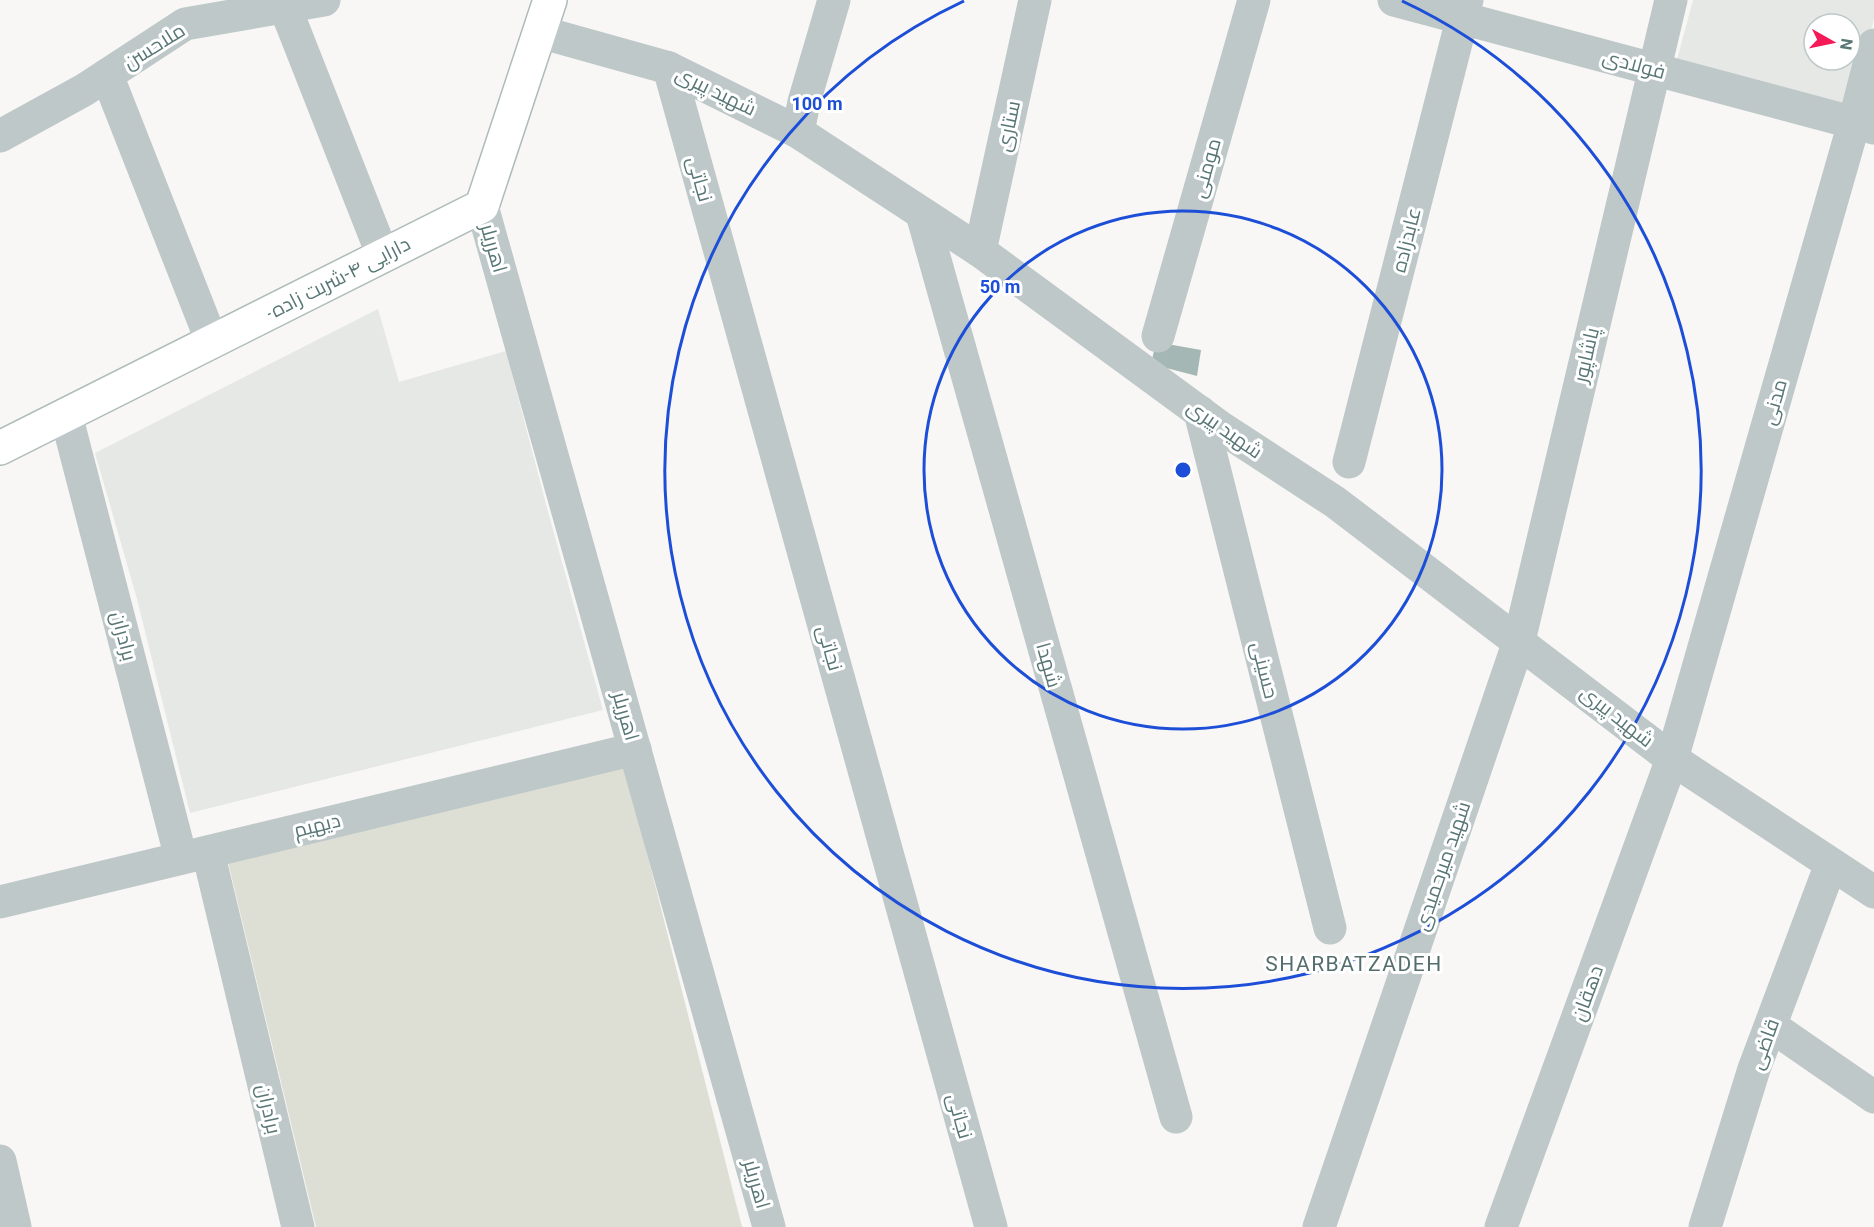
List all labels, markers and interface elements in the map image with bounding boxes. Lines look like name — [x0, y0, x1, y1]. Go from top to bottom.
north arrow — [1802, 12, 1862, 72]
street label: ملاحسن — [119, 18, 190, 75]
text: N — [1836, 37, 1857, 51]
street label: فولادی — [1600, 44, 1668, 85]
street label: شهید پیری — [671, 61, 760, 122]
text: 100 m — [791, 93, 843, 114]
street label: ستاری — [991, 98, 1026, 154]
street label: مومنی — [1186, 135, 1227, 201]
street label: نجاتی — [681, 153, 718, 205]
street label: عابدزاده — [1386, 205, 1426, 275]
street label: اهرریلر — [475, 220, 512, 275]
street label: -دارایی ۴-شربت زاده — [262, 231, 415, 326]
text: 50 m — [980, 276, 1020, 297]
street label: پاشاپور — [1568, 324, 1605, 386]
street label: مدنی — [1756, 376, 1793, 428]
street label: شهید پیری — [1182, 394, 1267, 464]
centre of rings — [1173, 460, 1193, 480]
street label: برادران — [105, 609, 142, 664]
street label: نجاتی — [811, 622, 848, 674]
street label: حسینی — [1245, 639, 1284, 701]
street label: شهدا — [1030, 640, 1067, 691]
street label: شهید پیری — [1575, 680, 1658, 753]
street label: اهرریلر — [607, 688, 644, 743]
street label: شهید میرحمیدی — [1409, 798, 1476, 934]
street label: دیهیم — [291, 808, 343, 844]
district label: SHARBATZADEH — [1265, 952, 1443, 976]
street label: دهقان — [1566, 962, 1609, 1025]
street label: قاضی — [1744, 1015, 1785, 1073]
street label: برادران — [251, 1082, 286, 1136]
street label: نجاتی — [941, 1090, 978, 1142]
street label: اهرریلر — [738, 1156, 775, 1211]

